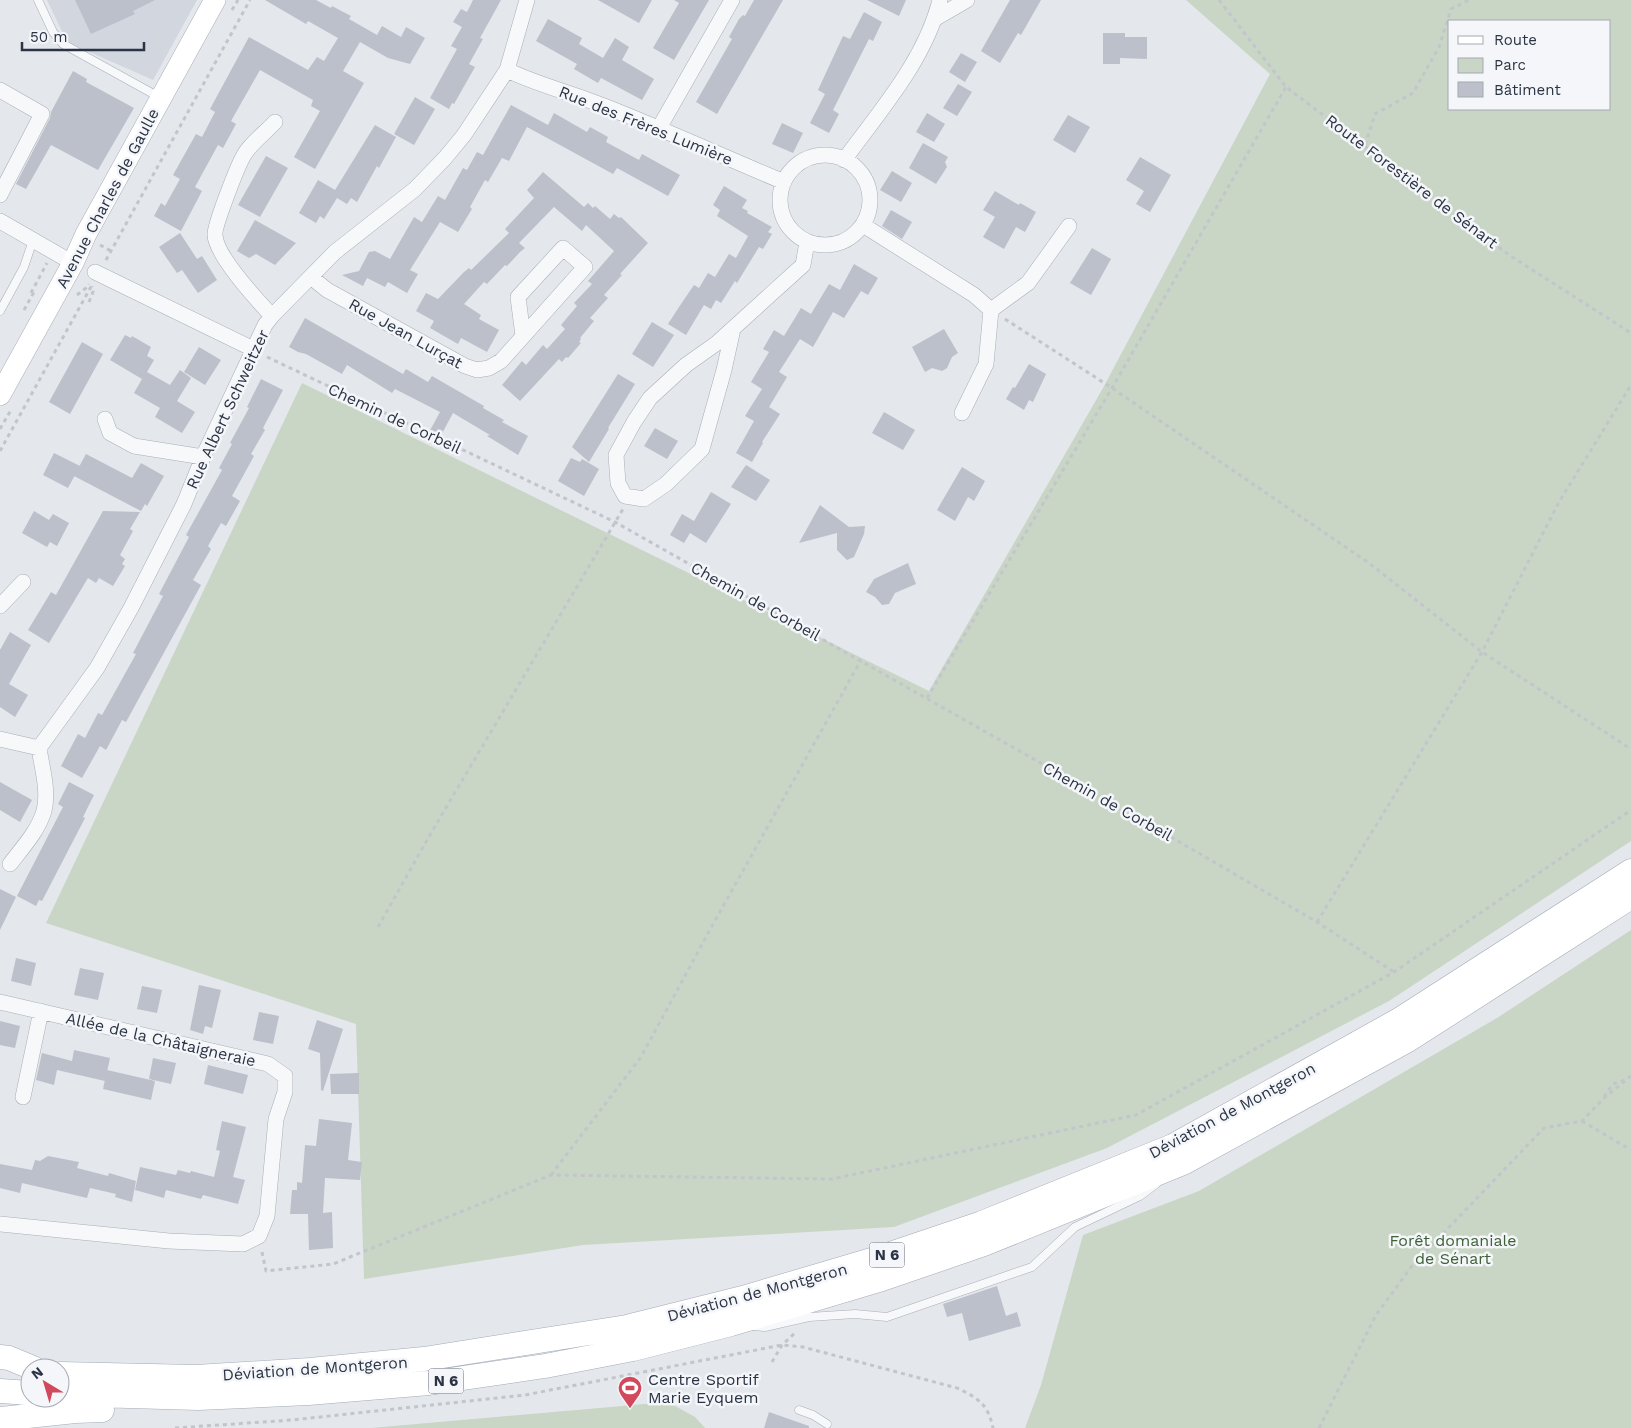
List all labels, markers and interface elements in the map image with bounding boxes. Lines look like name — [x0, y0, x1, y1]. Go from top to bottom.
scale bar — [22, 20, 145, 52]
legend — [1448, 20, 1611, 110]
text: 50 m — [30, 28, 67, 46]
text: Route — [1494, 31, 1537, 49]
text: Parc — [1494, 56, 1526, 74]
text: Bâtiment — [1494, 81, 1561, 99]
street label: Rue des Frères Lumière — [556, 82, 735, 169]
street label: Avenue Charles de Gaulle — [52, 105, 163, 291]
street label: Route Forestière de Sénart — [1322, 110, 1502, 253]
street label: Rue Jean Lurçat — [346, 294, 466, 373]
street label: Rue Albert Schweitzer — [182, 326, 273, 492]
street label: Chemin de Corbeil — [325, 379, 465, 458]
street label: Chemin de Corbeil — [688, 558, 824, 645]
street label: Chemin de Corbeil — [1040, 758, 1176, 845]
street label: Allée de la Châtaigneraie — [64, 1008, 258, 1071]
street label: Déviation de Montgeron — [1146, 1058, 1319, 1162]
park label: Forêt domaniale de Sénart — [1389, 1231, 1517, 1268]
road number: N 6 — [870, 1242, 904, 1268]
street label: Déviation de Montgeron — [665, 1259, 849, 1326]
street label: Déviation de Montgeron — [222, 1353, 408, 1384]
north arrow — [20, 1358, 70, 1408]
text: N — [28, 1363, 46, 1382]
road number: N 6 — [428, 1368, 464, 1394]
place label: Centre Sportif Marie Eyquem — [648, 1370, 759, 1407]
sports icon: Centre Sportif Marie Eyquem — [617, 1375, 643, 1409]

